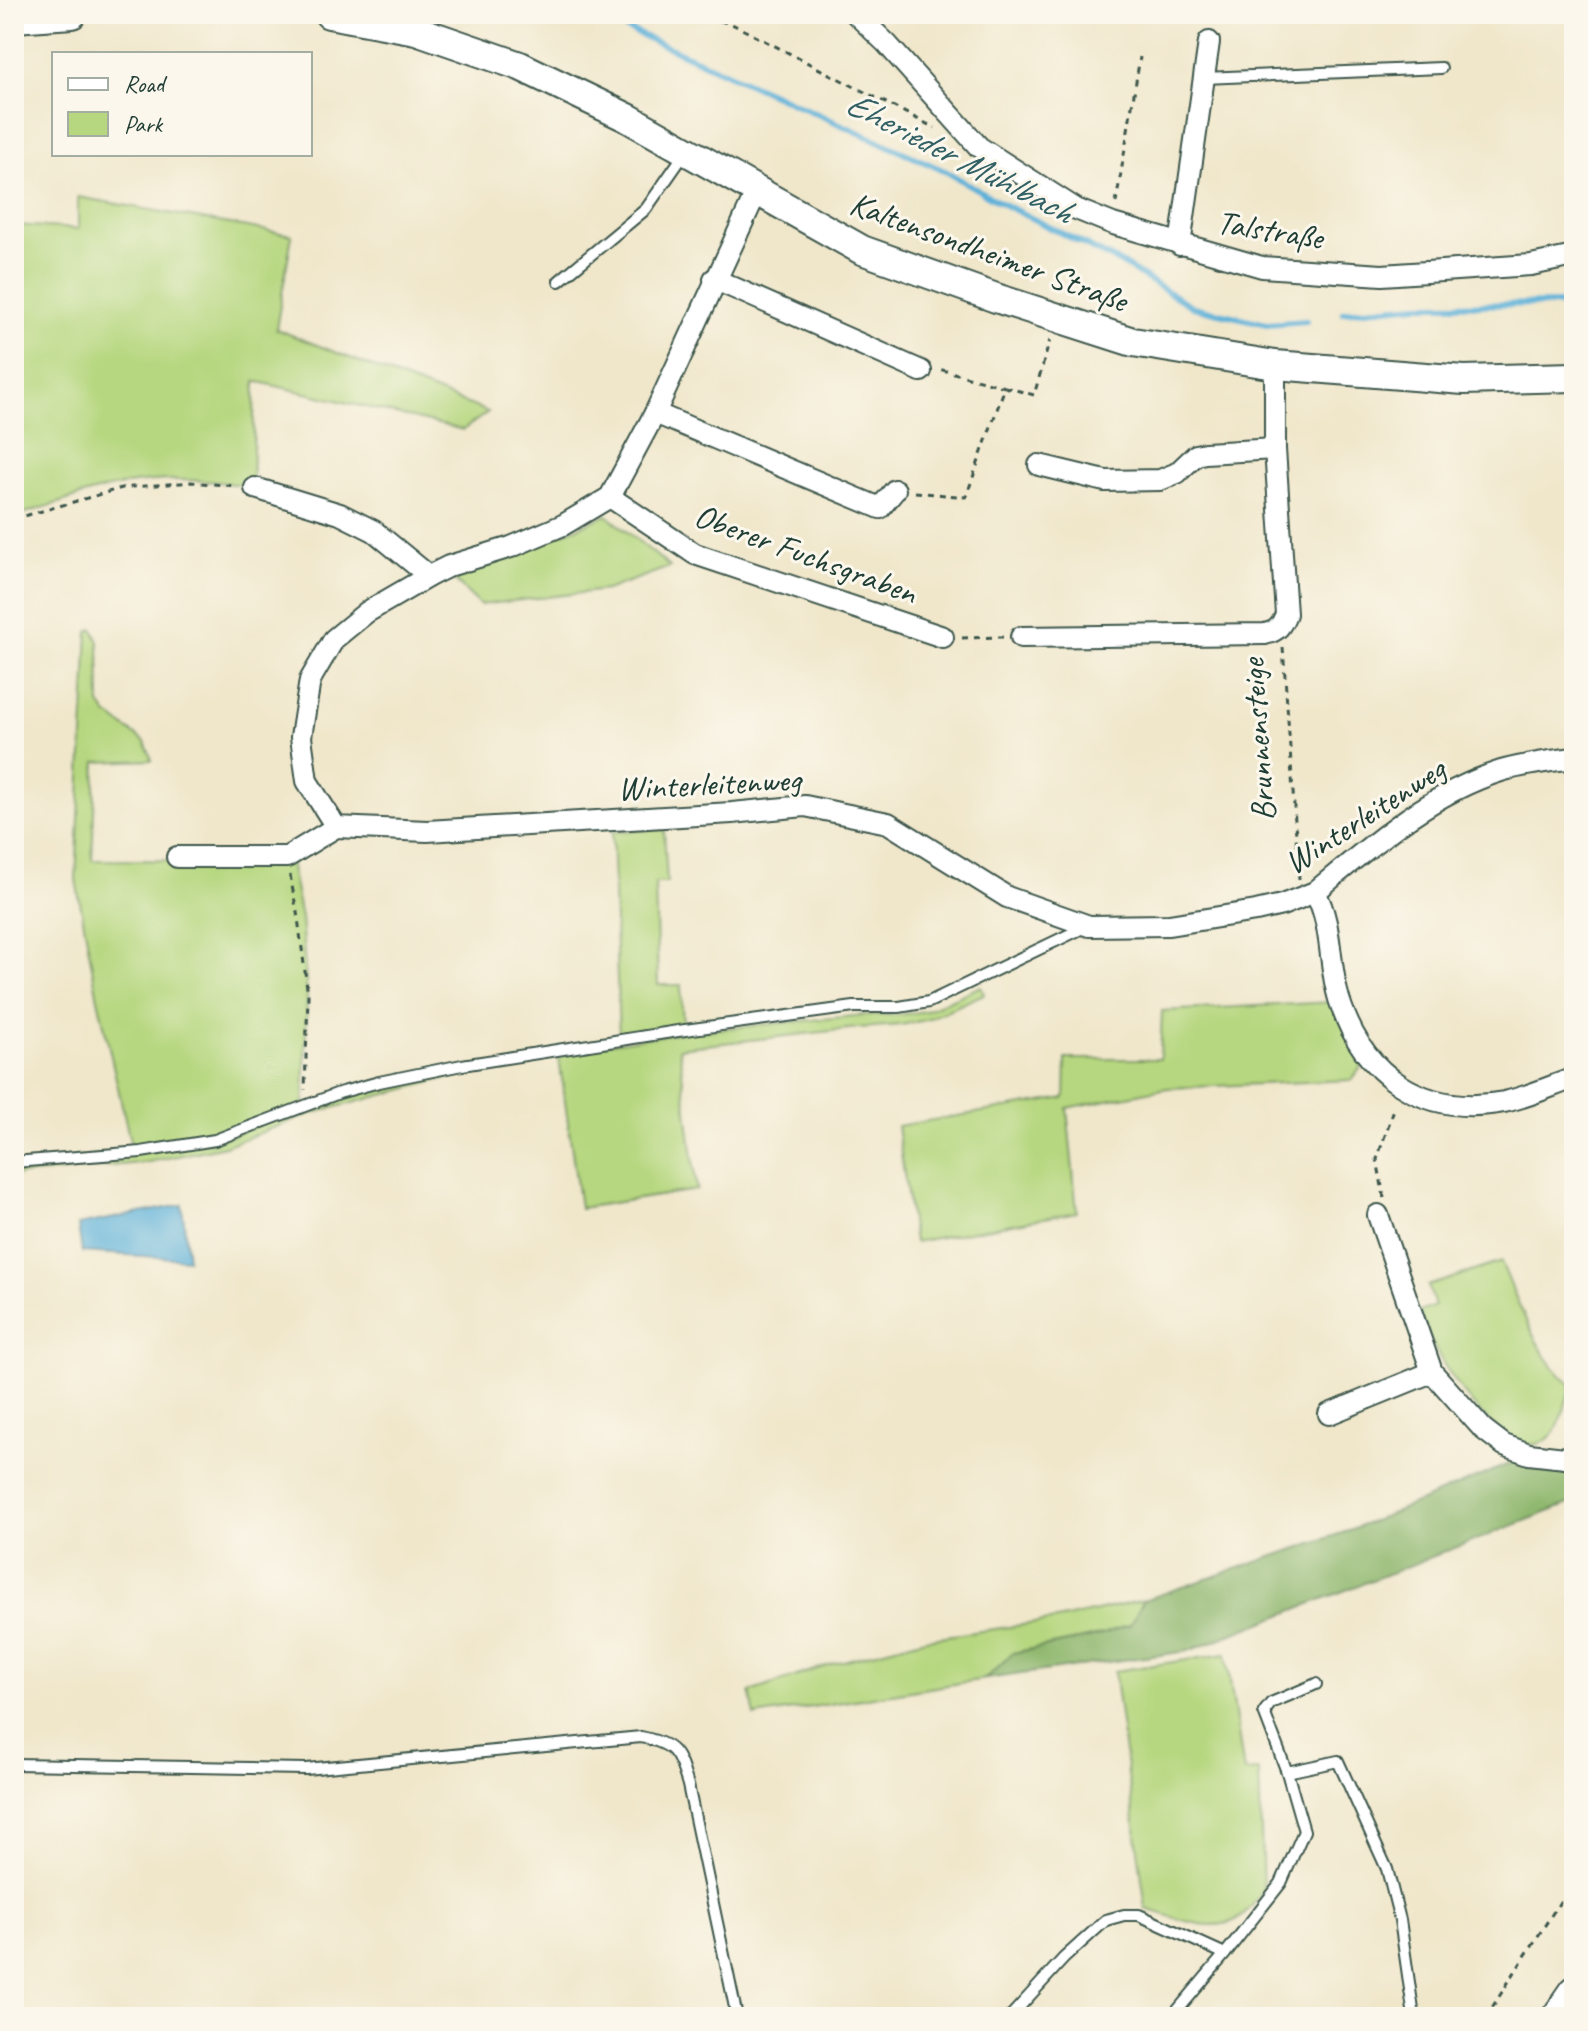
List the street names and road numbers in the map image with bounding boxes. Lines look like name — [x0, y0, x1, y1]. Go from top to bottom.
street label: Kaltensondheimer Straße — [844, 181, 1136, 323]
street label: Talstraße — [1214, 200, 1329, 260]
street label: Oberer Fuchsgraben — [689, 493, 925, 614]
street label: Brunnensteige — [1230, 655, 1285, 823]
street label: Winterleitenweg — [1276, 746, 1455, 883]
street label: Winterleitenweg — [616, 757, 805, 810]

